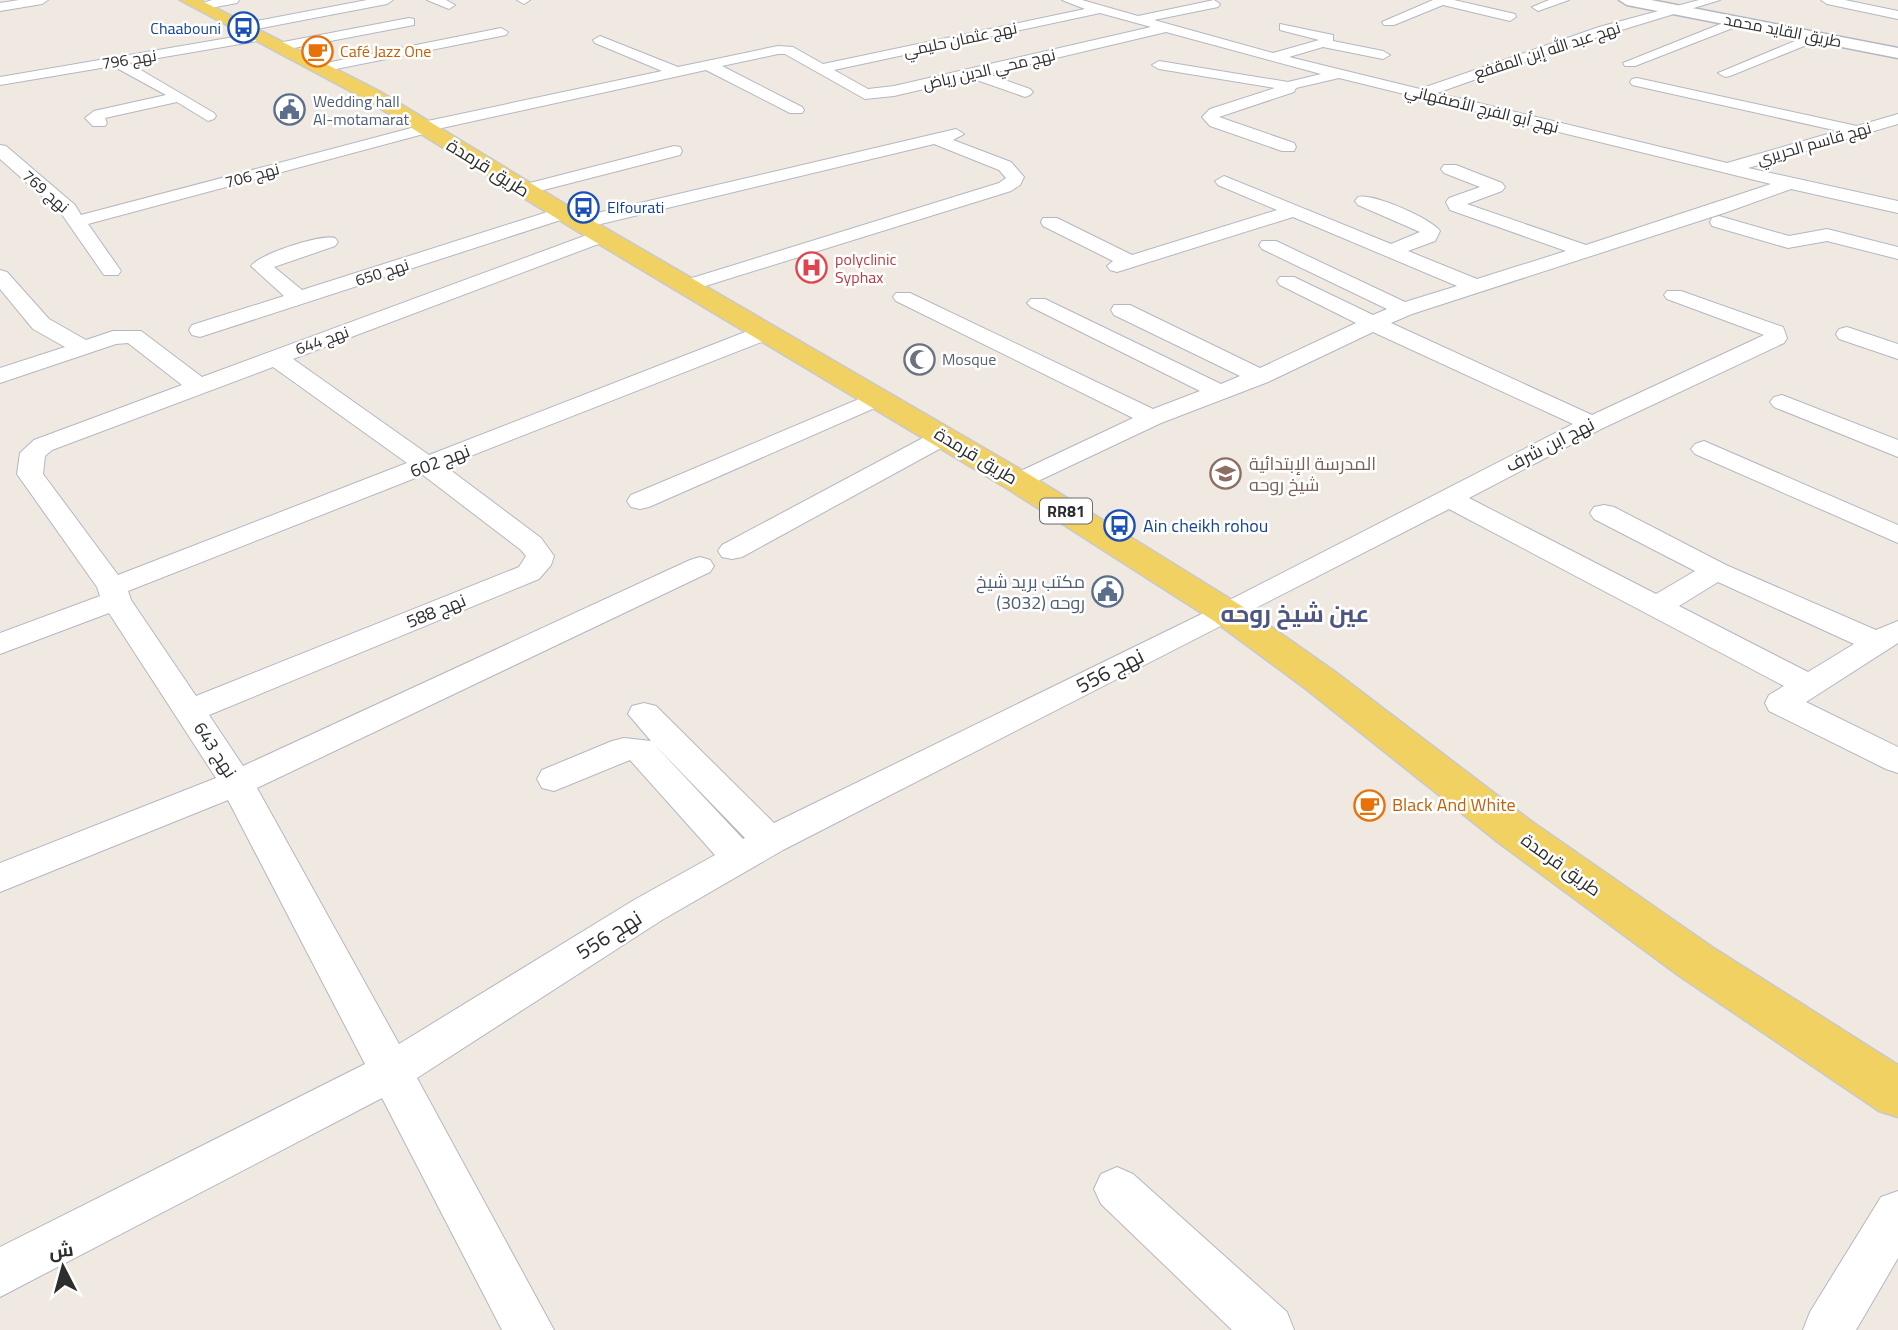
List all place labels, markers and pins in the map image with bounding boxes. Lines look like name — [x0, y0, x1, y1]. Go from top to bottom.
bus stop icon: Chaabouni — [227, 11, 261, 45]
place label: Chaabouni — [150, 16, 221, 40]
cafe icon: Café Jazz One — [300, 34, 334, 68]
place label: Café Jazz One — [340, 39, 431, 63]
place label: Wedding hall Al-motamarat — [313, 89, 410, 131]
public building icon: Wedding hall Al-motamarat — [273, 93, 307, 127]
bus stop icon: Elfourati — [567, 190, 601, 224]
place label: Elfourati — [607, 195, 664, 219]
place label: polyclinic Syphax — [835, 247, 896, 289]
hospital icon: polyclinic Syphax — [795, 251, 829, 285]
mosque icon: Mosque — [902, 342, 936, 376]
place label: Mosque — [942, 347, 996, 371]
place label: المدرسة الإبتدائية شيخ روحه — [1249, 450, 1376, 498]
school or university icon: المدرسة الإبتدائية شيخ روحه — [1209, 457, 1243, 491]
bus stop icon: Ain cheikh rohou — [1103, 509, 1137, 543]
place label: Ain cheikh rohou — [1143, 512, 1268, 539]
place label: مكتب بريد شيخ روحه (3032) — [976, 568, 1085, 616]
public building icon: مكتب بريد شيخ روحه (3032) — [1091, 575, 1125, 609]
cafe icon: Black And White — [1352, 788, 1386, 822]
place label: Black And White — [1392, 791, 1516, 818]

